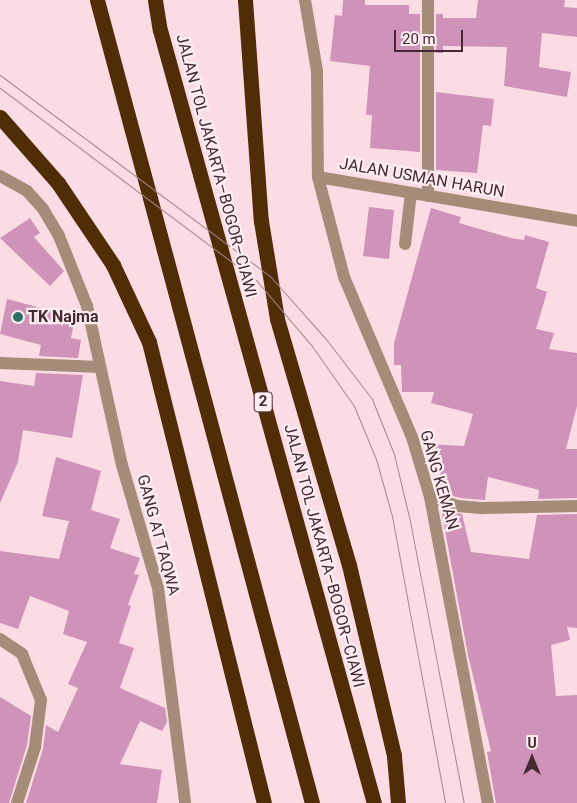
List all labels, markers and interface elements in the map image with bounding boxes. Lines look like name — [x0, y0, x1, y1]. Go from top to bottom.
scale bar — [397, 20, 466, 52]
text: 20 m — [402, 30, 436, 48]
street label: JALAN TOL JAKARTA–BOGOR–CIAWI — [172, 32, 260, 300]
street label: JALAN USMAN HARUN — [338, 154, 506, 202]
place label: TK Najma — [28, 307, 99, 327]
marker: TK Najma — [12, 311, 24, 323]
road number: 2 — [253, 390, 273, 414]
street label: JALAN TOL JAKARTA–BOGOR–CIAWI — [280, 422, 368, 690]
street label: GANG KEMAN — [416, 428, 462, 532]
street label: GANG AT TAQWA — [133, 472, 183, 598]
north arrow — [507, 733, 557, 783]
text: U — [527, 735, 537, 751]

